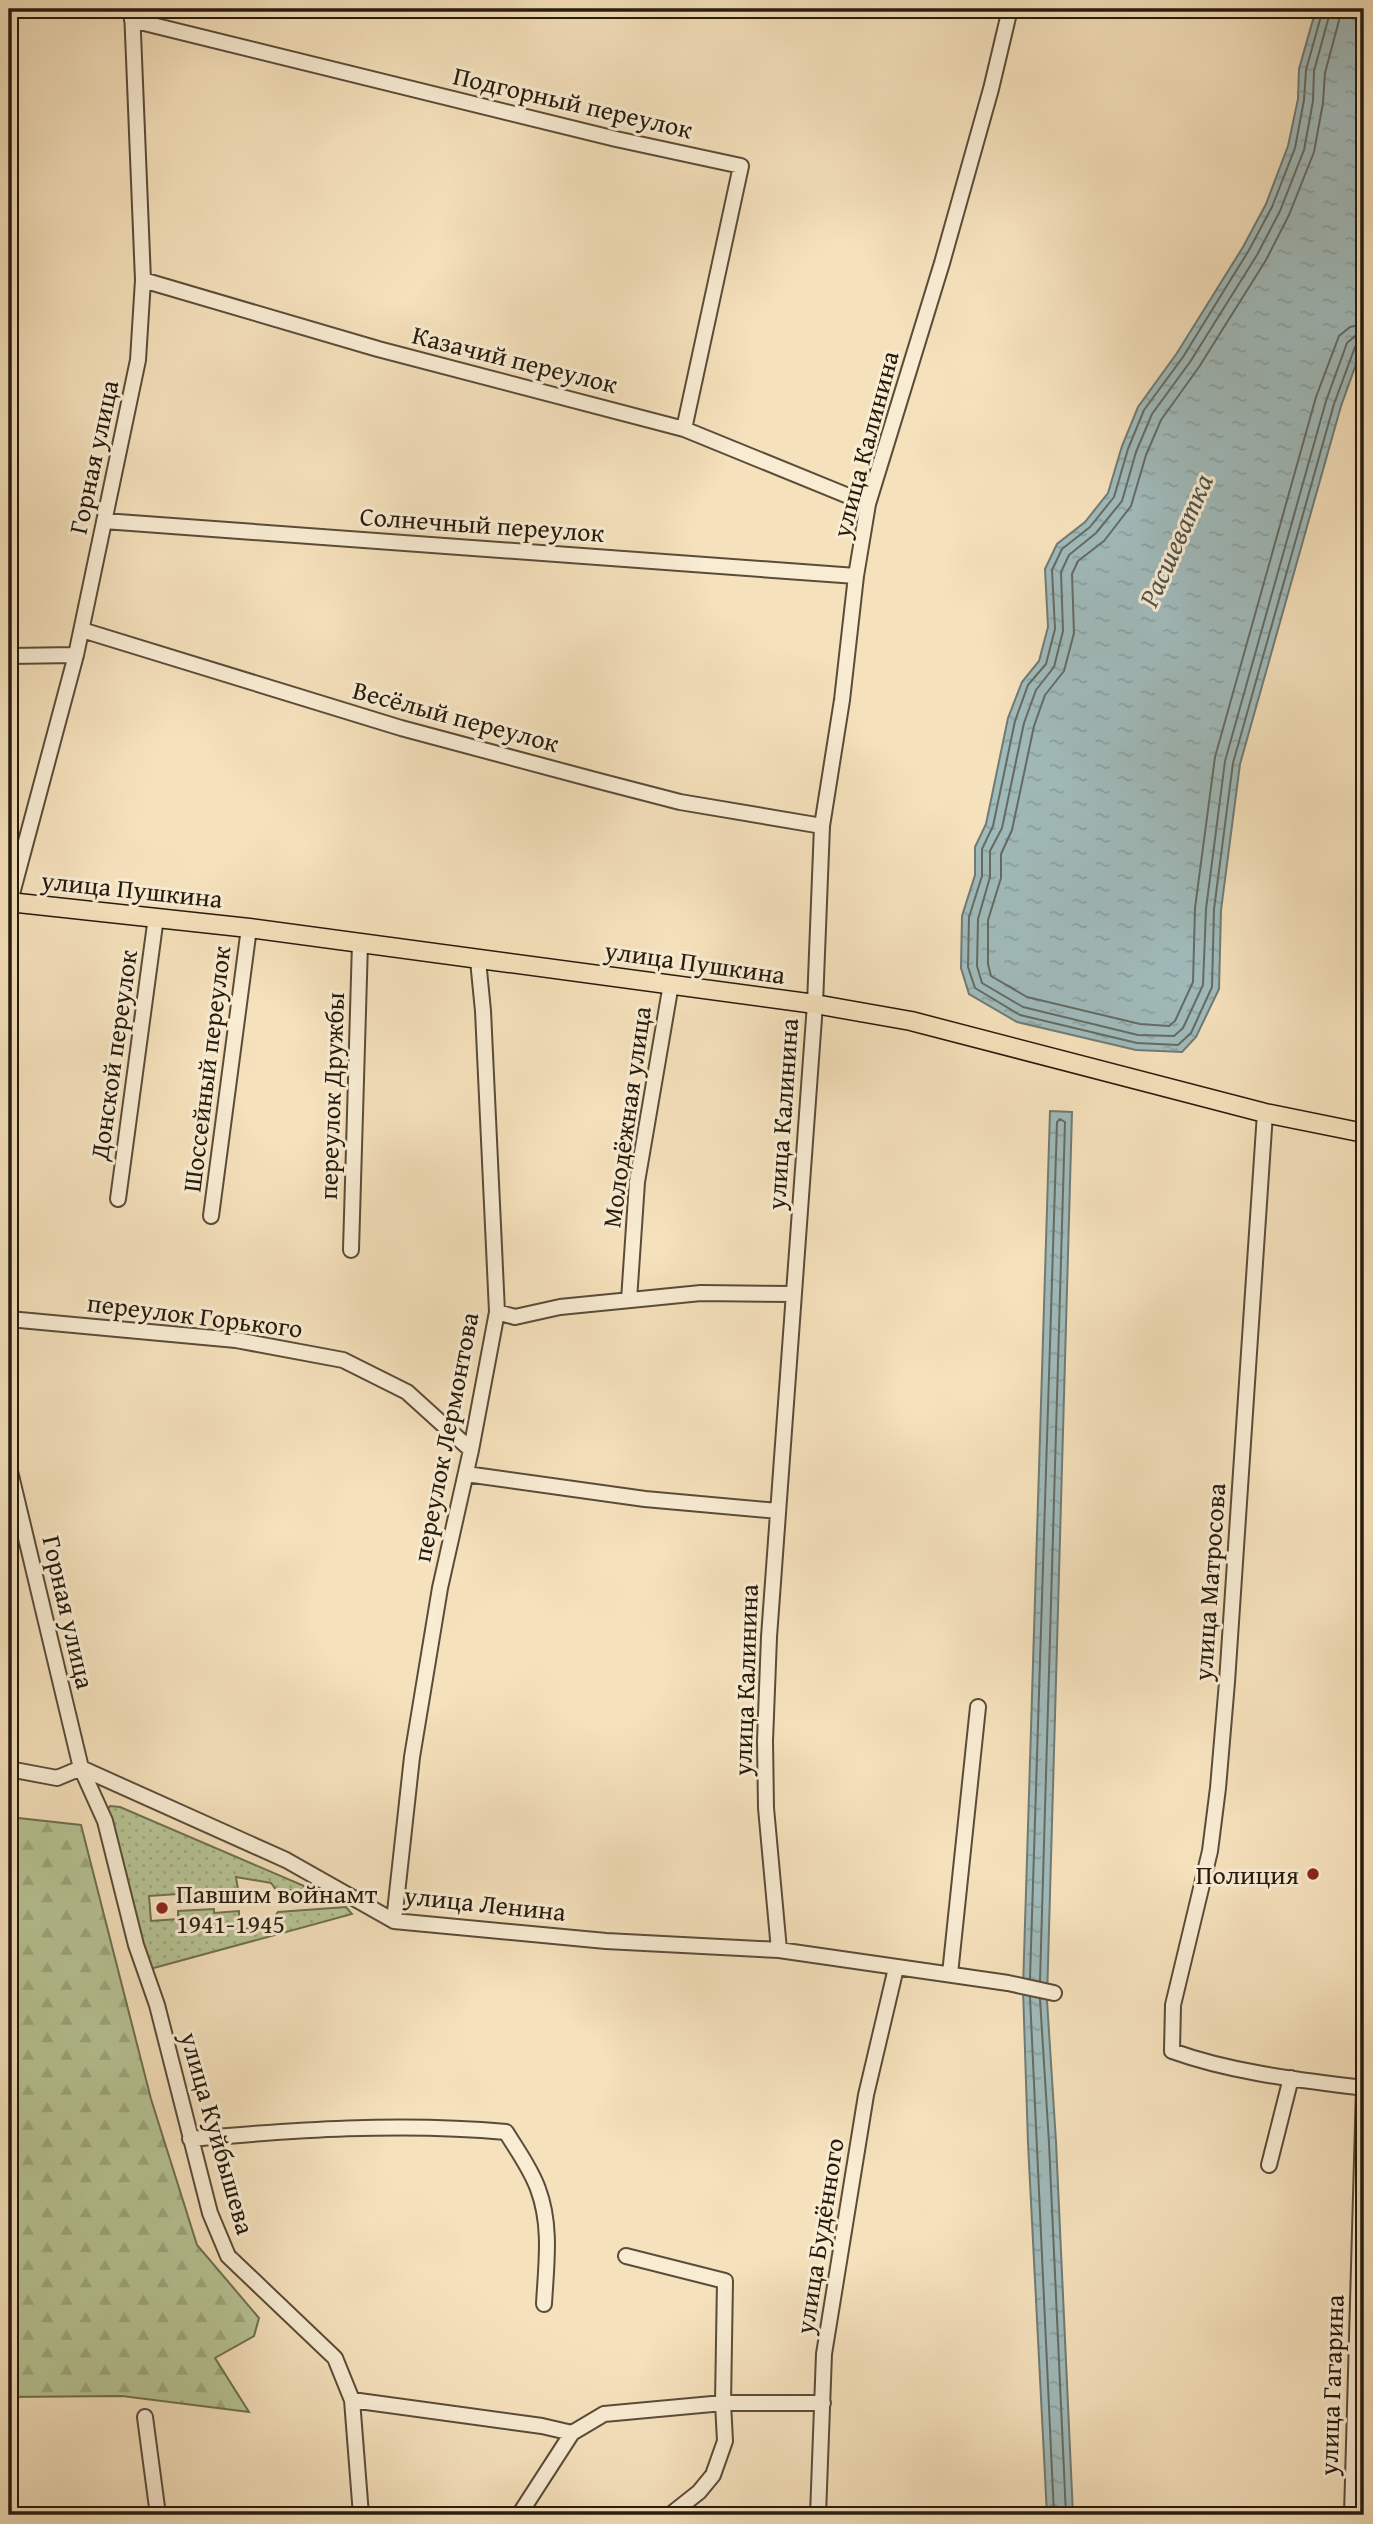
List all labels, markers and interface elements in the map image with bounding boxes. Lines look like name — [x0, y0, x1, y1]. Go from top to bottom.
street label: Подгорный переулок — [450, 56, 697, 149]
street label: Казачий переулок — [408, 315, 622, 403]
street label: улица Калинина — [821, 346, 909, 543]
street label: Горная улица — [58, 376, 128, 538]
water label: Расшеватка — [1127, 467, 1223, 614]
street label: Солнечный переулок — [358, 496, 606, 552]
street label: Весёлый переулок — [349, 670, 564, 762]
street label: улица Пушкина — [38, 860, 225, 918]
street label: улица Пушкина — [601, 930, 788, 994]
street label: Шоссейный переулок — [172, 943, 240, 1194]
street label: Донской переулок — [79, 947, 147, 1164]
street label: переулок Дружбы — [308, 992, 354, 1200]
street label: Молодёжная улица — [591, 1003, 661, 1230]
street label: улица Калинина — [756, 1016, 808, 1212]
street label: переулок Горького — [85, 1282, 305, 1348]
street label: переулок Лермонтова — [402, 1308, 488, 1565]
street label: улица Матросова — [1183, 1481, 1235, 1683]
street label: Горная улица — [32, 1531, 106, 1693]
street label: улица Калинина — [722, 1583, 768, 1778]
place label: Полиция — [1196, 1855, 1299, 1894]
marker: Полиция — [1305, 1866, 1321, 1882]
place label: Павшим войнамт 1941-1945 — [176, 1874, 378, 1943]
street label: улица Ленина — [401, 1875, 569, 1931]
marker: Павшим войнамт 1941-1945 — [154, 1900, 170, 1916]
street label: улица Куйбышева — [170, 2026, 266, 2239]
street label: улица Будённого — [784, 2135, 854, 2338]
street label: улица Гагарина — [1308, 2293, 1354, 2477]

